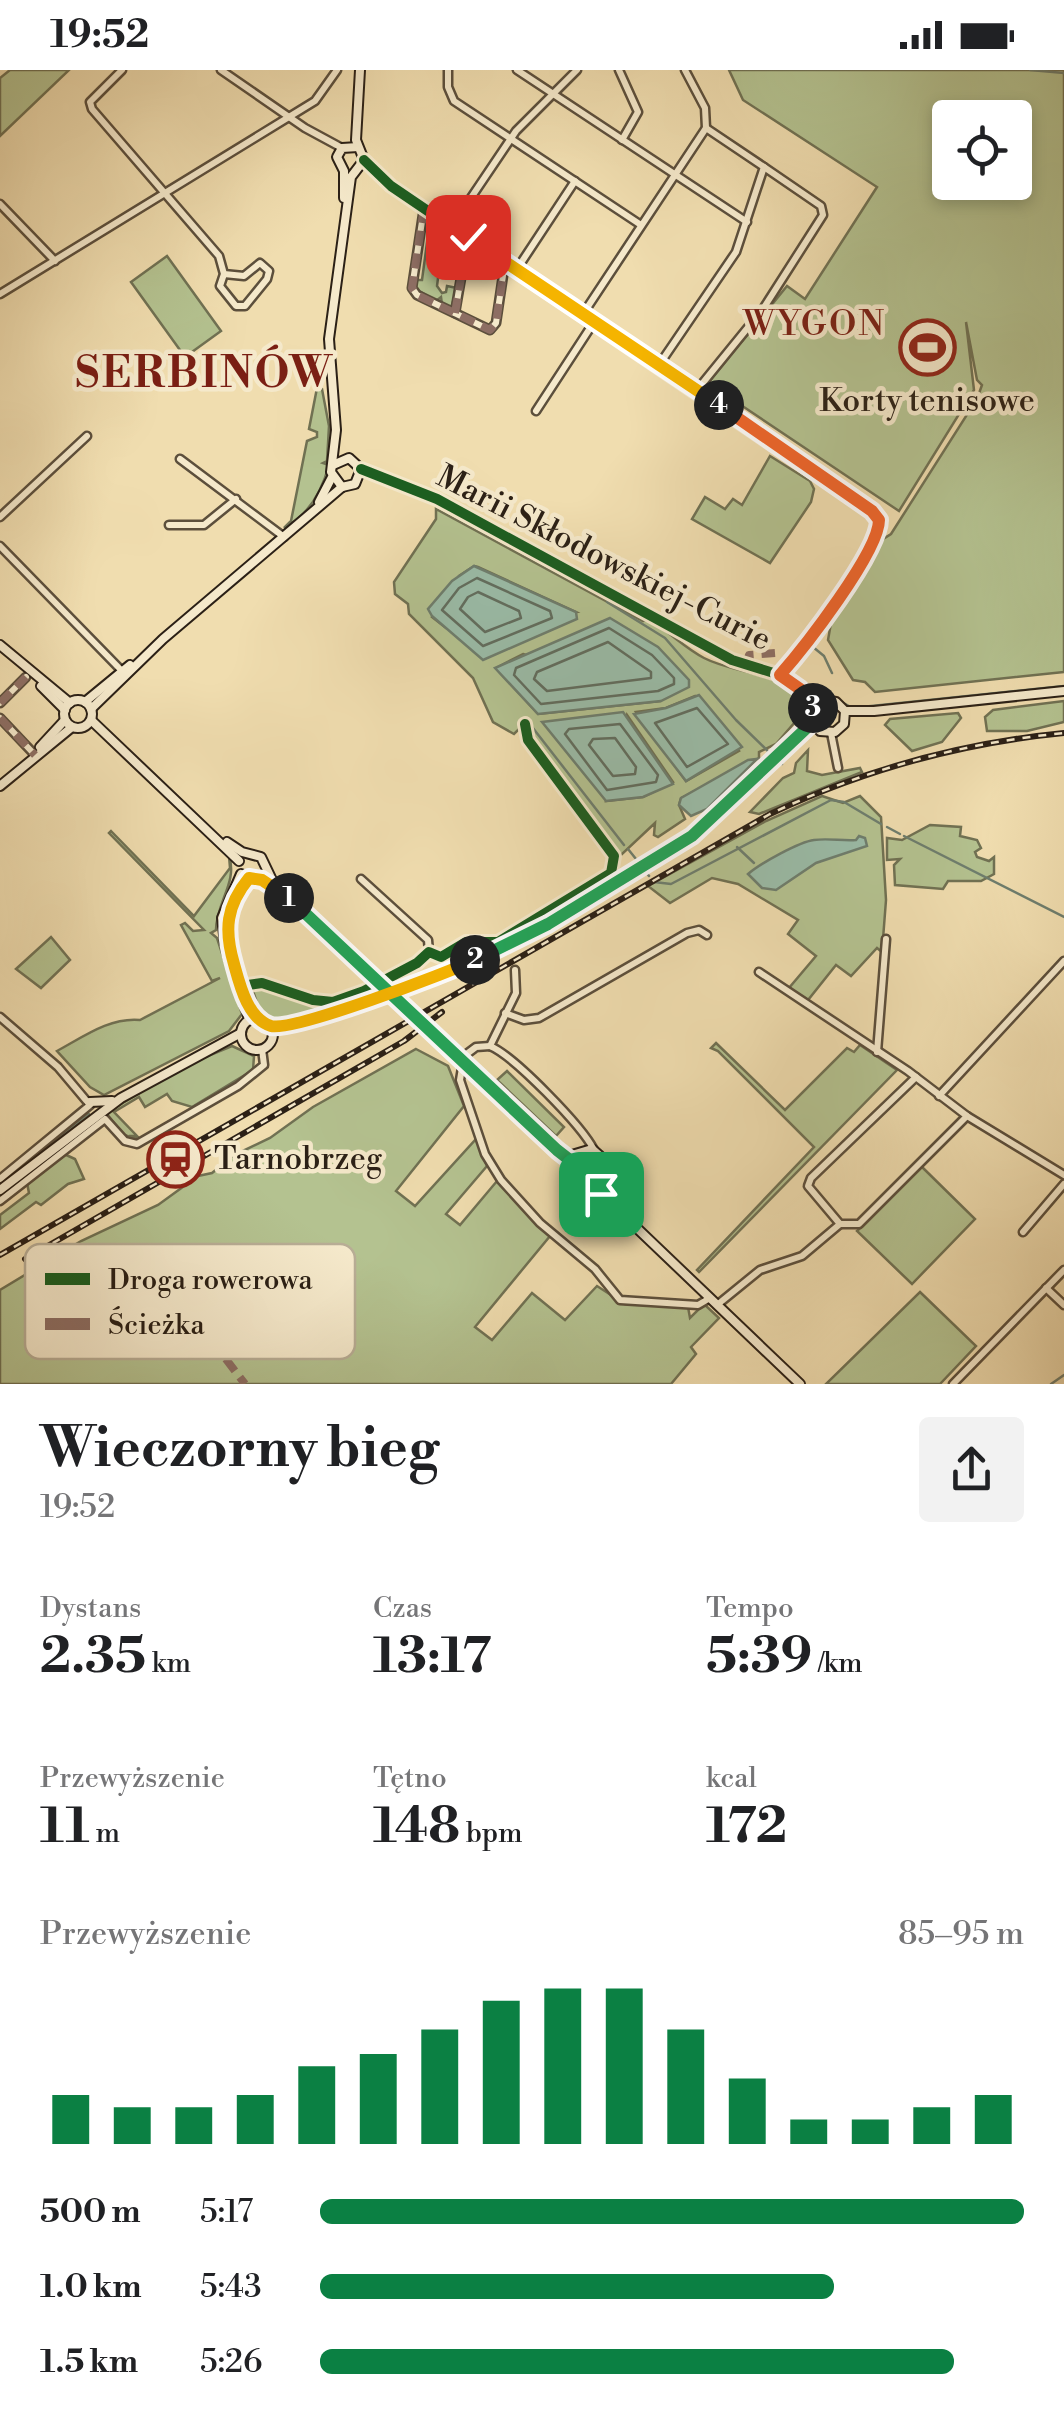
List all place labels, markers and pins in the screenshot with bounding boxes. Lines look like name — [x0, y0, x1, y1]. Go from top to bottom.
pin — [426, 195, 511, 280]
sports icon: Korty tenisowe — [897, 317, 957, 377]
pin: 4 — [694, 380, 744, 430]
place label: Korty tenisowe — [819, 381, 1035, 421]
pin: 3 — [788, 683, 838, 733]
pin: 1 — [264, 873, 314, 923]
pin: 2 — [450, 935, 500, 985]
station icon: Tarnobrzeg — [145, 1129, 205, 1189]
place label: Tarnobrzeg — [214, 1139, 383, 1179]
pin — [559, 1152, 644, 1237]

